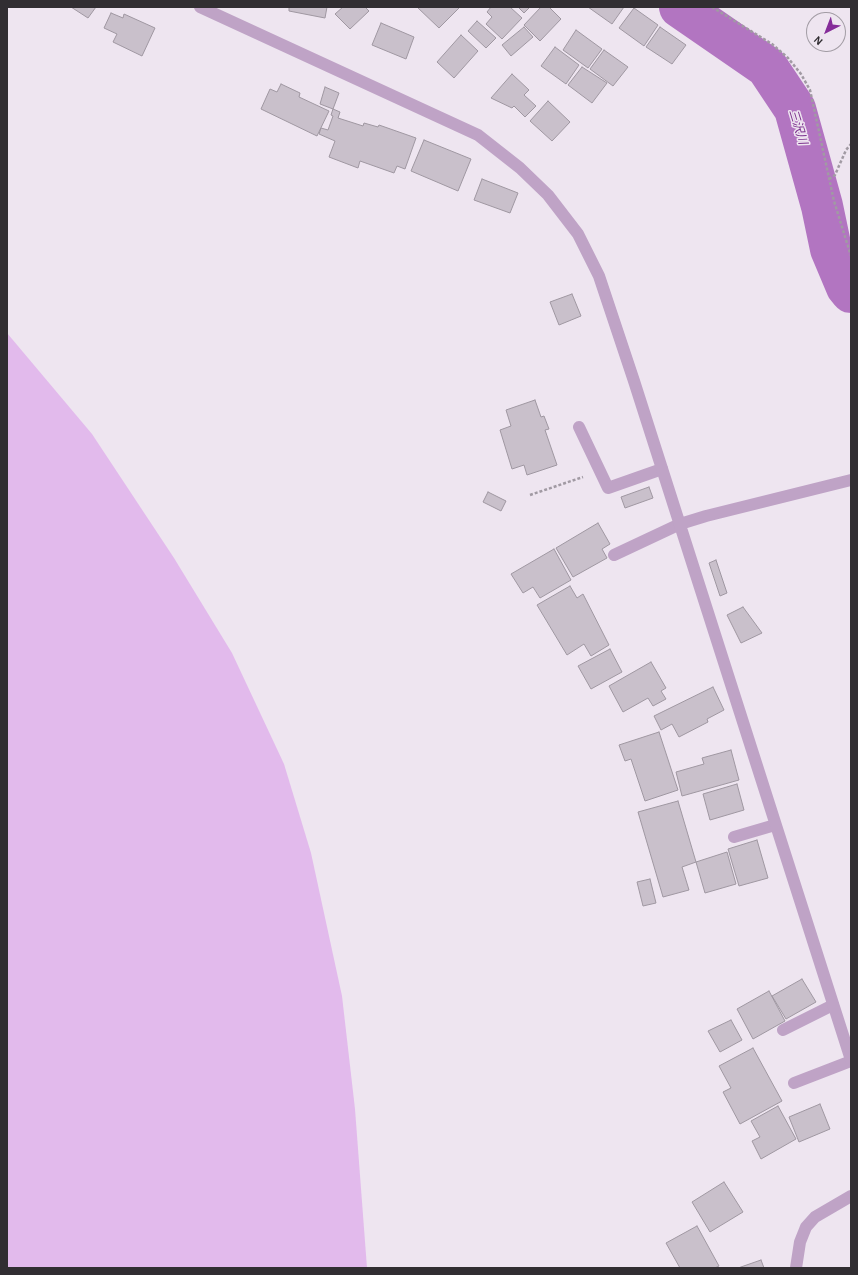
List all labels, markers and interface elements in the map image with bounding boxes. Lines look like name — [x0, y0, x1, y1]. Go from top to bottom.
north arrow — [806, 12, 846, 52]
text: N — [812, 34, 825, 47]
water label: 三沢川 — [786, 108, 810, 146]

